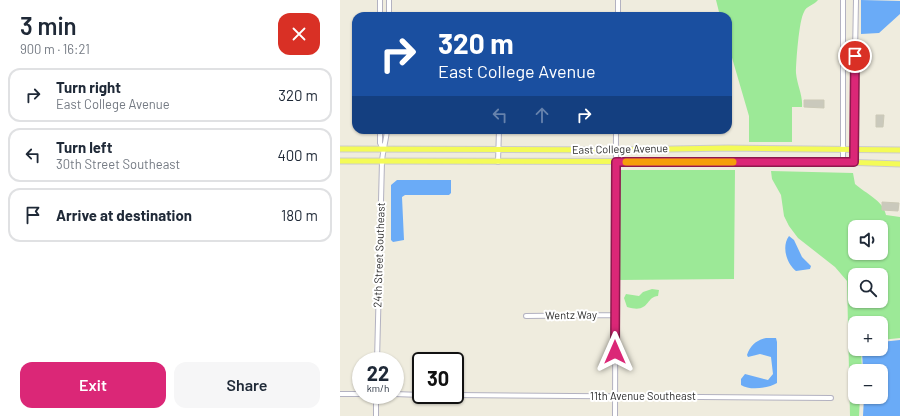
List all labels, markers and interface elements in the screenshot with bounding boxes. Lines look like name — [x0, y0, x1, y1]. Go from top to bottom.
text: 3 min — [20, 11, 77, 40]
button: close — [278, 13, 320, 55]
text: 320 m — [438, 26, 514, 60]
icon: right — [372, 28, 424, 80]
pin — [838, 39, 872, 73]
text: 900 m · 16:21 — [20, 41, 90, 57]
icon: arrive — [844, 45, 866, 67]
text: East College Avenue — [438, 60, 596, 82]
text: Turn right — [56, 78, 121, 96]
icon: right — [22, 84, 44, 106]
text: 320 m — [278, 86, 318, 104]
text: East College Avenue — [56, 96, 170, 112]
icon: left — [489, 104, 511, 126]
icon: ahead — [531, 104, 553, 126]
icon: right — [573, 104, 595, 126]
text: Turn left — [56, 138, 112, 156]
street label: East College Avenue — [572, 141, 668, 156]
icon: left — [22, 144, 44, 166]
text: 400 m — [277, 146, 318, 164]
text: 30th Street Southeast — [56, 156, 180, 172]
street label: 24th Street Southeast — [370, 202, 387, 308]
icon: arrive — [22, 204, 44, 226]
text: Arrive at destination — [56, 206, 192, 224]
text: 180 m — [281, 206, 318, 224]
map controls — [848, 220, 888, 404]
button: sound — [848, 220, 888, 260]
button: search — [848, 268, 888, 308]
street label: Wentz Way — [545, 308, 597, 321]
button: + — [848, 316, 888, 356]
position arrow — [594, 331, 636, 373]
speed limit sign: 30 — [412, 352, 464, 404]
text: 22 — [367, 361, 389, 385]
button: Exit — [20, 362, 166, 408]
button: Share — [174, 362, 320, 408]
button: − — [848, 364, 888, 404]
text: km/h — [367, 382, 389, 394]
street label: 11th Avenue Southeast — [590, 389, 696, 402]

